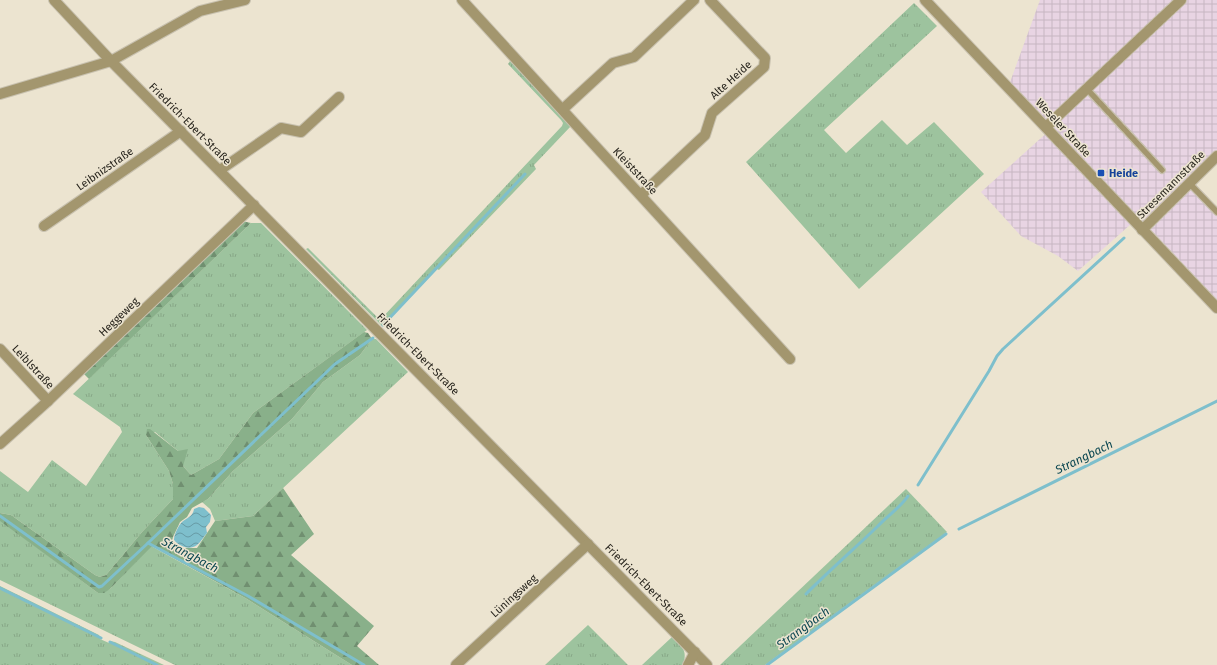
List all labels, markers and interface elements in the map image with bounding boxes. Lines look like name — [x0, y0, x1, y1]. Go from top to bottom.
street label: Alte Heide — [708, 58, 754, 102]
street label: Friedrich-Ebert-Straße — [146, 80, 234, 168]
street label: Weseler Straße — [1033, 96, 1093, 160]
street label: Leibnizstraße — [74, 145, 136, 193]
street label: Kleiststraße — [610, 145, 660, 197]
street label: Stresemannstraße — [1134, 148, 1208, 222]
place label: Heide — [1109, 167, 1138, 180]
marker: Heide — [1096, 168, 1106, 178]
street label: Heggeweg — [96, 295, 142, 339]
street label: Friedrich-Ebert-Straße — [374, 310, 462, 398]
street label: Leiblstraße — [9, 342, 57, 392]
water label: Strangbach — [1052, 437, 1115, 477]
water label: Strangbach — [158, 534, 221, 576]
street label: Friedrich-Ebert-Straße — [602, 541, 690, 629]
street label: Lüningsweg — [488, 572, 540, 620]
water label: Strangbach — [773, 604, 832, 653]

